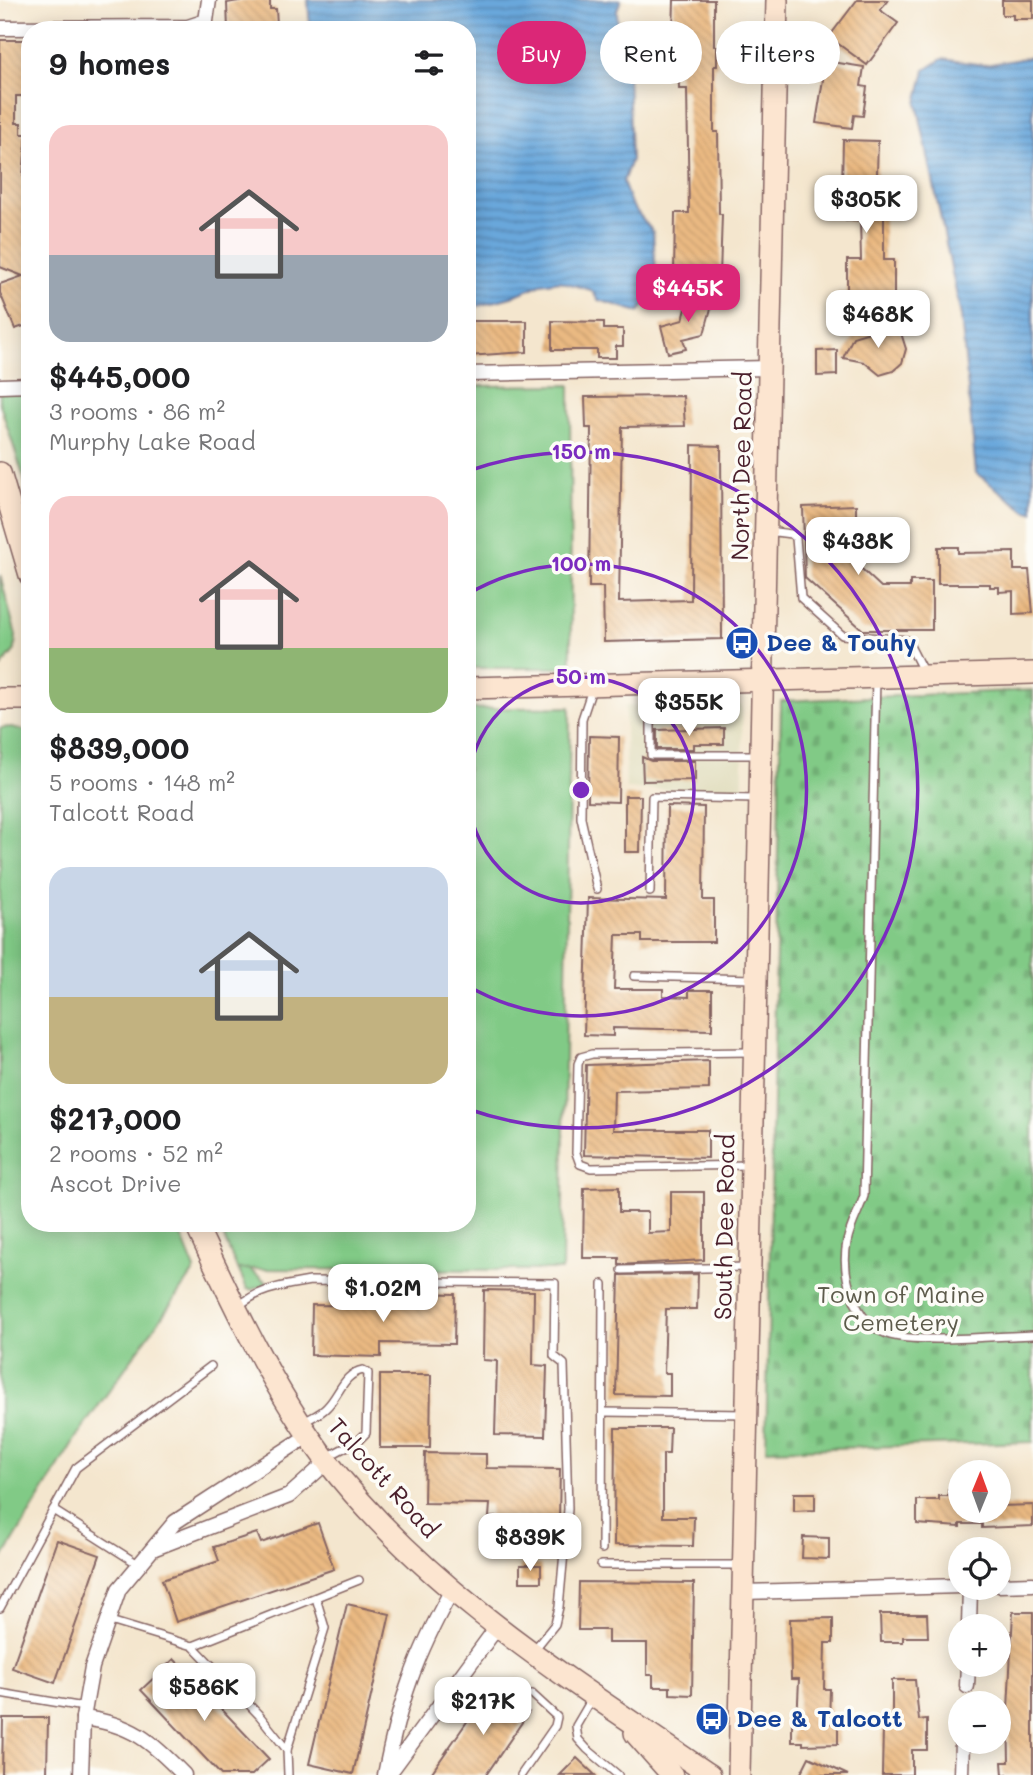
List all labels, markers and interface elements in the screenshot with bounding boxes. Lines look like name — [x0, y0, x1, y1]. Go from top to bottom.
chip: Buy — [497, 21, 586, 84]
chip: Rent — [600, 21, 702, 84]
chip: Filters — [716, 21, 840, 84]
text: 9 homes — [49, 43, 170, 83]
icon: filters — [410, 44, 448, 82]
icon: home — [186, 171, 312, 297]
pin: $305K — [817, 176, 915, 235]
text: $305K — [830, 183, 902, 213]
pin: $445K — [639, 264, 737, 324]
text: $445K — [652, 272, 724, 302]
pin: $468K — [829, 290, 927, 350]
text: $468K — [842, 298, 914, 328]
text: $445,000 — [49, 356, 190, 396]
street label: North Dee Road — [723, 371, 758, 561]
text: 3 rooms · 86 m² — [49, 396, 225, 426]
text: Murphy Lake Road — [49, 426, 256, 456]
text: 150 m — [551, 437, 611, 464]
pin: $438K — [809, 518, 907, 577]
text: $438K — [822, 525, 894, 555]
icon: home — [186, 542, 312, 668]
text: 100 m — [551, 549, 611, 576]
bus stop icon: Dee & Touhy — [723, 624, 761, 662]
place label: Dee & Touhy — [766, 626, 917, 657]
text: 50 m — [556, 662, 606, 689]
pin: $355K — [640, 678, 738, 738]
text: $355K — [654, 686, 724, 716]
text: $839,000 — [49, 727, 189, 767]
text: 5 rooms · 148 m² — [49, 767, 235, 797]
centre of rings — [569, 778, 593, 802]
text: Talcott Road — [49, 797, 194, 827]
icon: home — [186, 913, 312, 1039]
text: $217,000 — [49, 1098, 181, 1138]
street label: South Dee Road — [706, 1134, 741, 1320]
text: 2 rooms · 52 m² — [49, 1138, 223, 1168]
text: Ascot Drive — [49, 1168, 182, 1198]
pin: $1.02M — [326, 1264, 440, 1324]
text: $1.02M — [344, 1272, 422, 1302]
park label: Town of Maine Cemetery — [817, 1278, 985, 1337]
street label: Talcott Road — [322, 1410, 446, 1544]
north arrow — [948, 1460, 1012, 1522]
map controls — [948, 1460, 1011, 1754]
pin: $839K — [481, 1514, 579, 1573]
text: $839K — [494, 1521, 566, 1551]
button: locate — [948, 1537, 1011, 1600]
button: + — [948, 1614, 1011, 1677]
pin: $586K — [155, 1664, 253, 1723]
text: $586K — [169, 1671, 239, 1701]
pin: $217K — [434, 1678, 532, 1737]
text: $217K — [450, 1685, 516, 1715]
button: − — [948, 1691, 1011, 1754]
bus stop icon: Dee & Talcott — [693, 1700, 731, 1738]
place label: Dee & Talcott — [736, 1702, 903, 1733]

